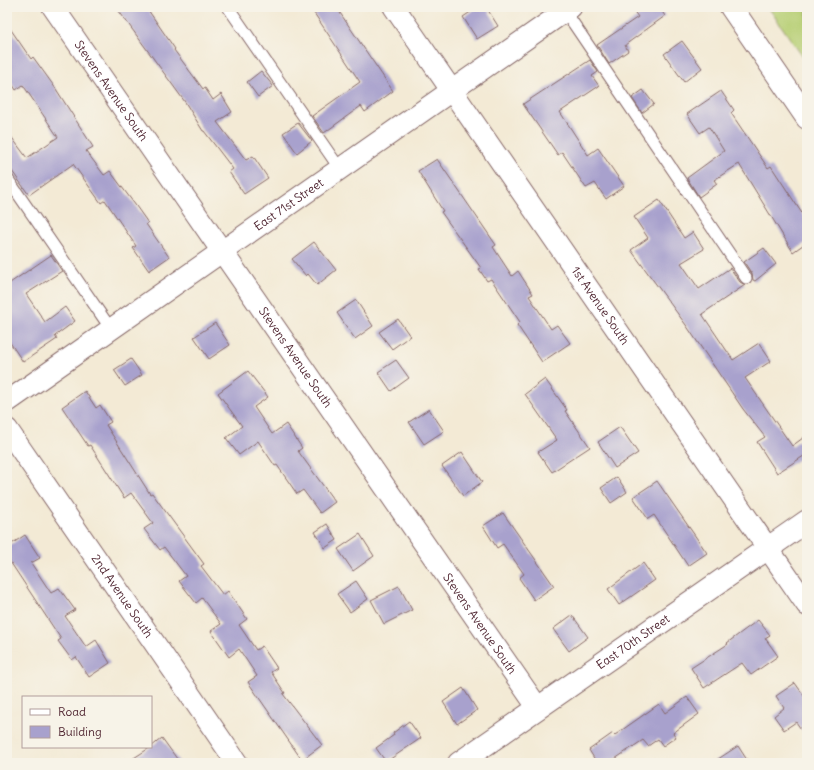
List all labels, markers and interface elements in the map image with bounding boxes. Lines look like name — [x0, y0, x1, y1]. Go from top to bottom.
street label: Stevens Avenue South — [71, 37, 151, 144]
street label: East 71st Street — [251, 175, 326, 234]
street label: 1st Avenue South — [568, 263, 633, 347]
street label: Stevens Avenue South — [256, 304, 336, 410]
street label: 2nd Avenue South — [89, 551, 157, 641]
street label: Stevens Avenue South — [440, 570, 520, 677]
street label: East 70th Street — [593, 611, 672, 672]
legend — [22, 696, 152, 748]
text: Road — [58, 704, 86, 719]
text: Building — [58, 724, 102, 739]

